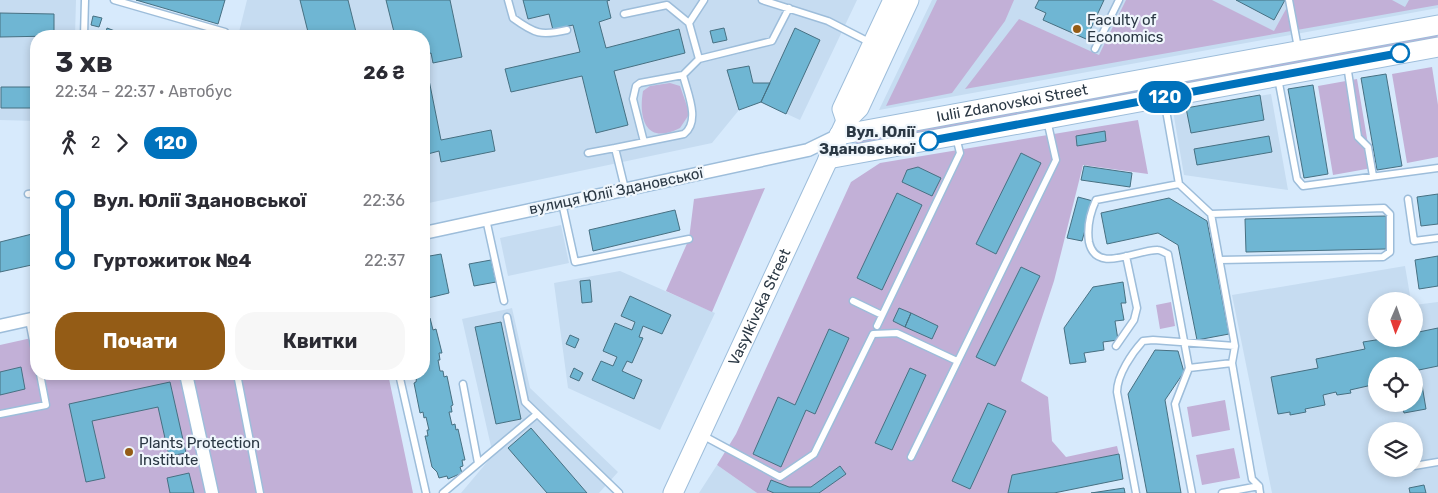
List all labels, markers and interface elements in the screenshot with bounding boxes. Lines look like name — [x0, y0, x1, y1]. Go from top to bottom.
place label: Faculty of Economics — [1087, 11, 1164, 46]
marker: Faculty of Economics — [1071, 23, 1083, 35]
unlabelled marker — [1390, 43, 1410, 63]
text: 3 хв — [55, 46, 113, 79]
text: 26 ₴ — [363, 61, 405, 84]
street label: Iulii Zdanovskoi Street — [935, 80, 1089, 126]
line badge: 120 — [1136, 81, 1194, 113]
text: 22:34 – 22:37 · Автобус — [55, 82, 232, 101]
text: 120 — [1149, 86, 1181, 108]
place label: Вул. Юлії Здановської — [819, 123, 916, 158]
icon: walk — [55, 129, 83, 157]
icon: forward — [108, 129, 136, 157]
marker: Вул. Юлії Здановської — [919, 131, 939, 151]
text: 120 — [154, 132, 187, 154]
text: 2 — [91, 133, 100, 152]
street label: вулиця Юлії Здановської — [527, 164, 705, 218]
text: Вул. Юлії Здановської — [93, 189, 306, 212]
text: 22:36 — [363, 191, 405, 210]
street label: Vasylkivska Street — [725, 246, 794, 368]
text: Гуртожиток №4 — [93, 249, 252, 272]
text: 22:37 — [364, 251, 405, 270]
north arrow — [1368, 292, 1422, 348]
map controls — [1368, 292, 1423, 477]
button: Почати — [55, 312, 225, 370]
button: Квитки — [235, 312, 405, 370]
button: locate — [1368, 357, 1423, 412]
button: layers — [1368, 422, 1423, 477]
place label: Plants Protection Institute — [139, 434, 260, 469]
marker: Plants Protection Institute — [123, 446, 135, 458]

